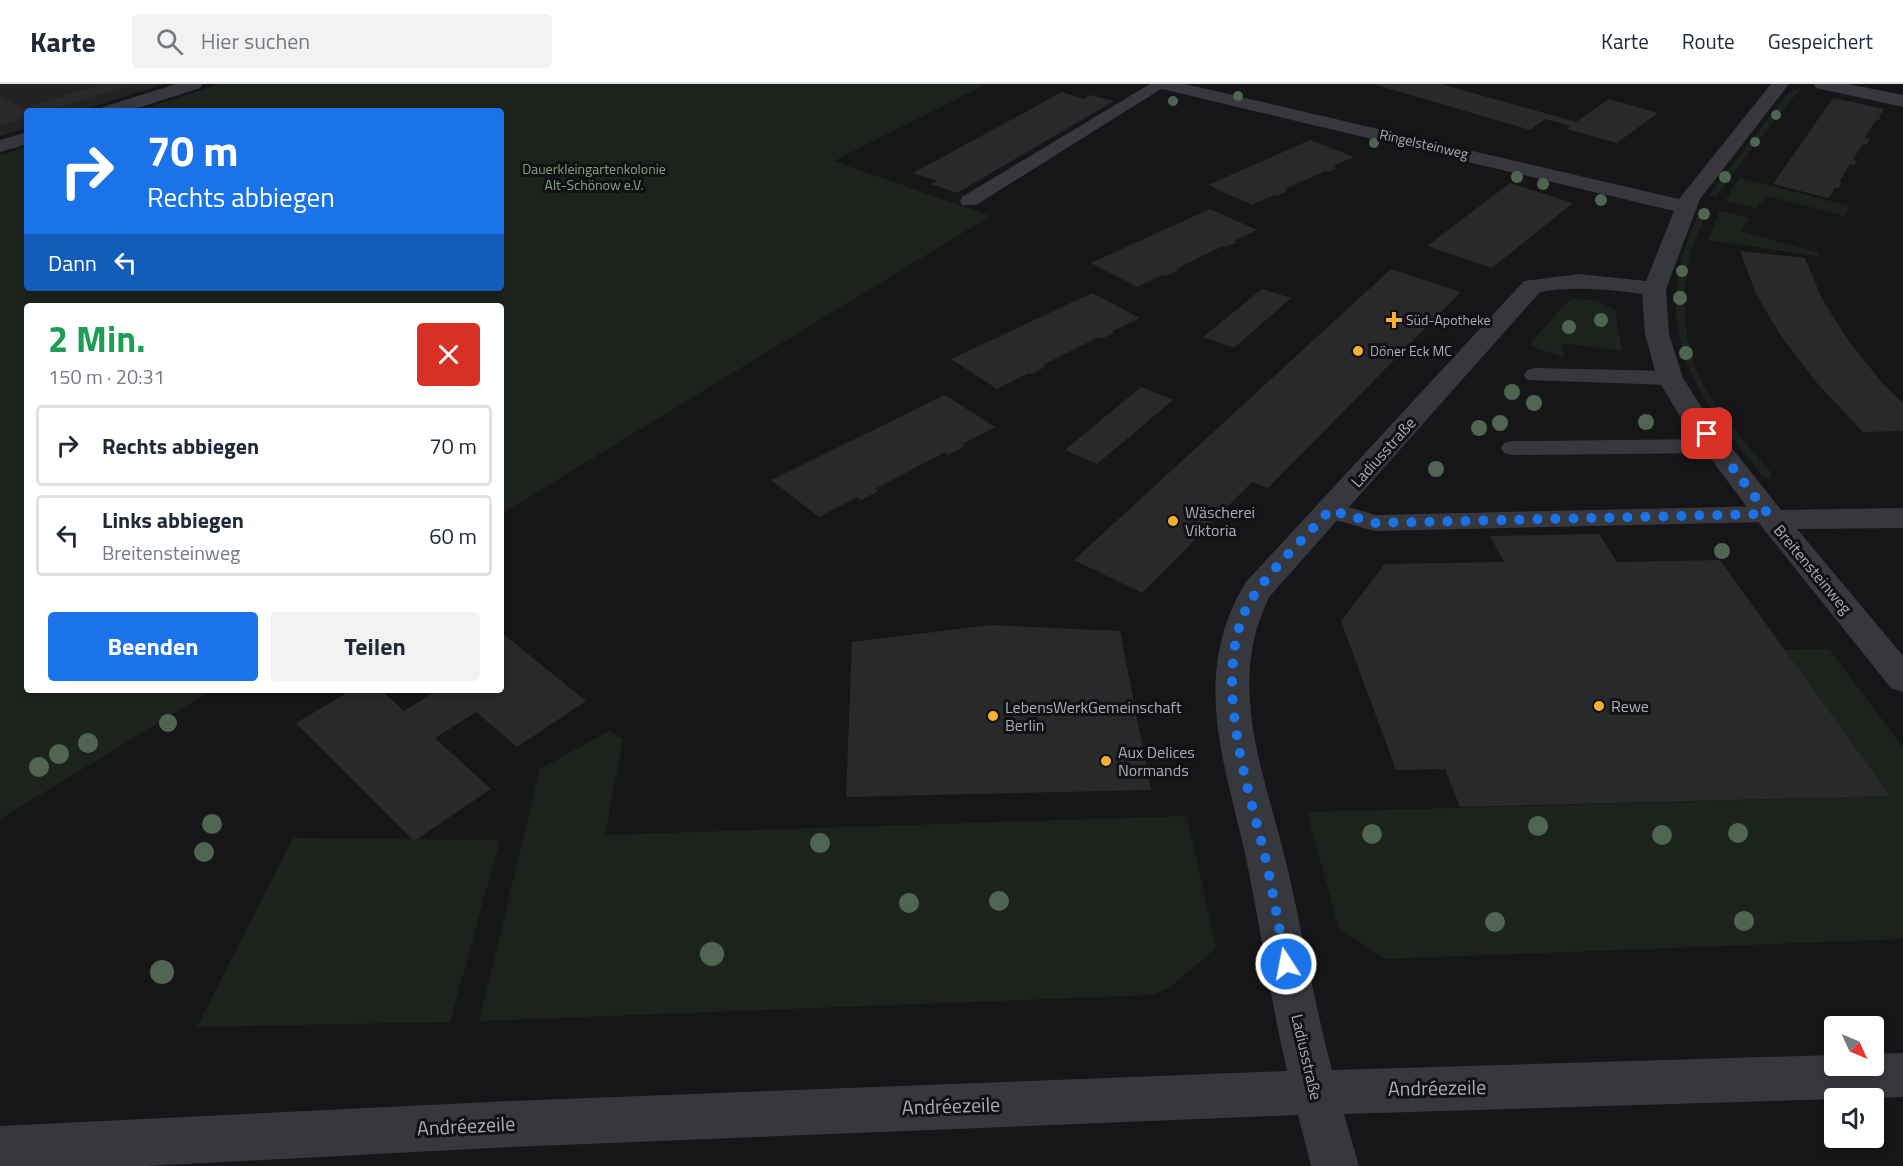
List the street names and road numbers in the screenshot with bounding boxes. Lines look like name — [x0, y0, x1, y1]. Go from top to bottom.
street label: Ringelsteinweg — [1378, 123, 1471, 164]
street label: Ladiusstraße — [1345, 411, 1421, 493]
street label: Breitensteinweg — [1768, 519, 1858, 619]
street label: Ladiusstraße — [1285, 1012, 1329, 1102]
street label: Andréezeile — [1388, 1071, 1486, 1104]
street label: Andréezeile — [901, 1088, 1001, 1123]
street label: Andréezeile — [416, 1107, 516, 1144]

